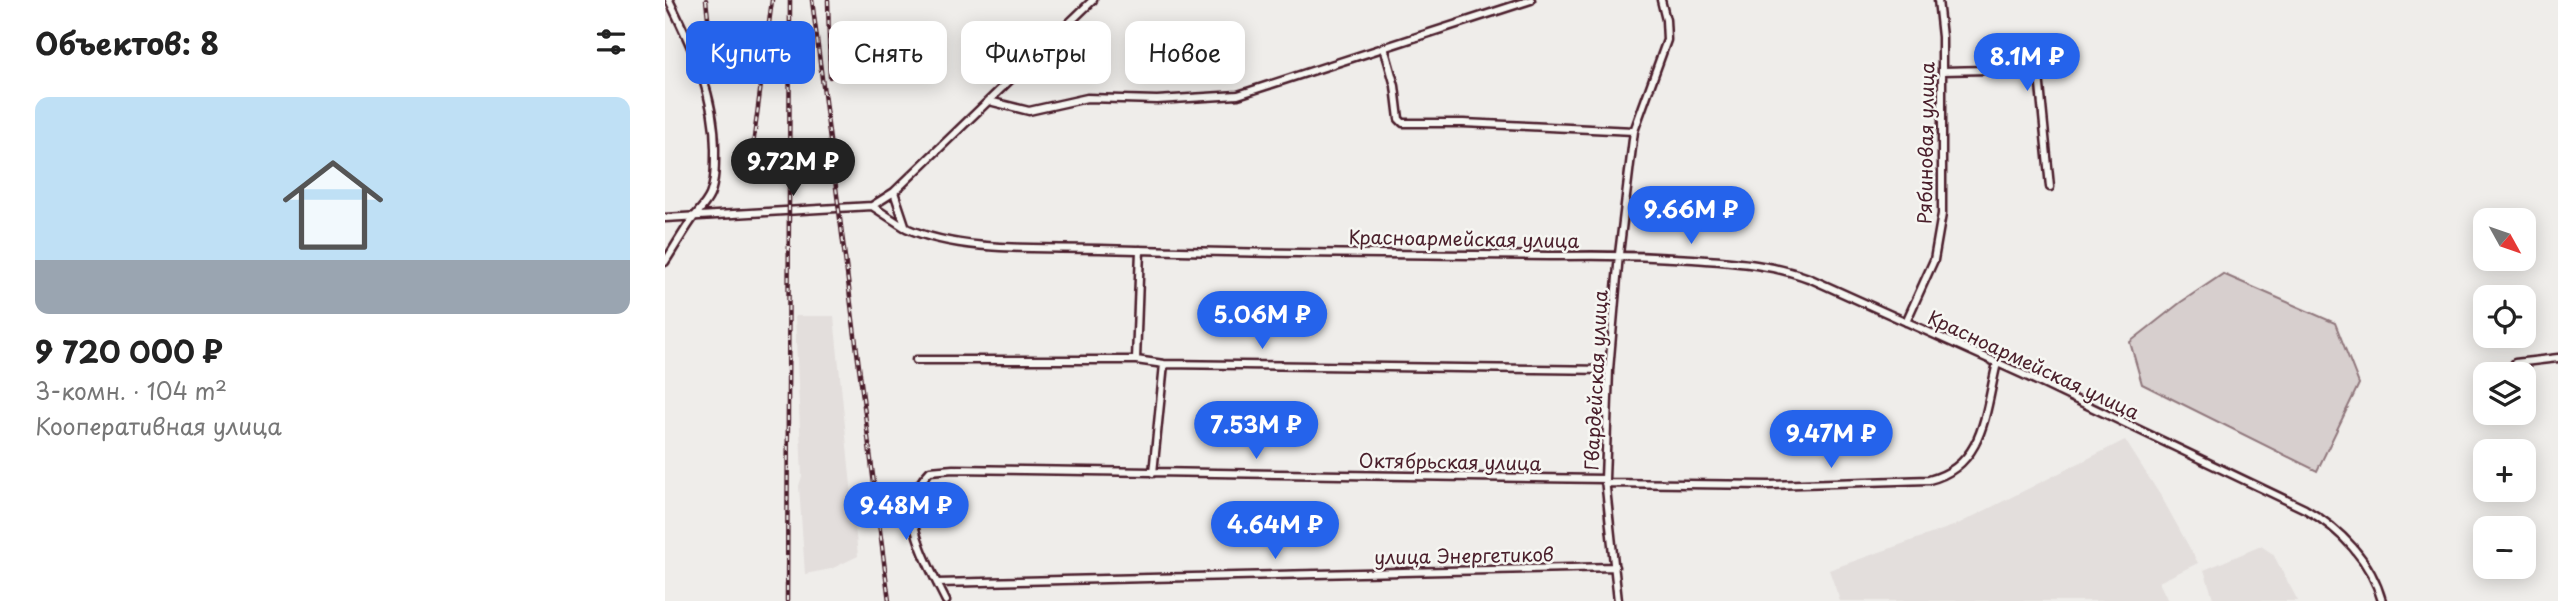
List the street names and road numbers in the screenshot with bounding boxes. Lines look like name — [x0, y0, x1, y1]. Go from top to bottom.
street label: Рябиновая улица — [1910, 62, 1940, 224]
street label: Красноармейская улица — [1348, 222, 1580, 254]
street label: Гвардейская улица — [1576, 289, 1614, 471]
street label: Красноармейская улица — [1924, 303, 2144, 425]
street label: Октябрьская улица — [1358, 445, 1542, 477]
street label: улица Энергетиков — [1374, 539, 1554, 571]

